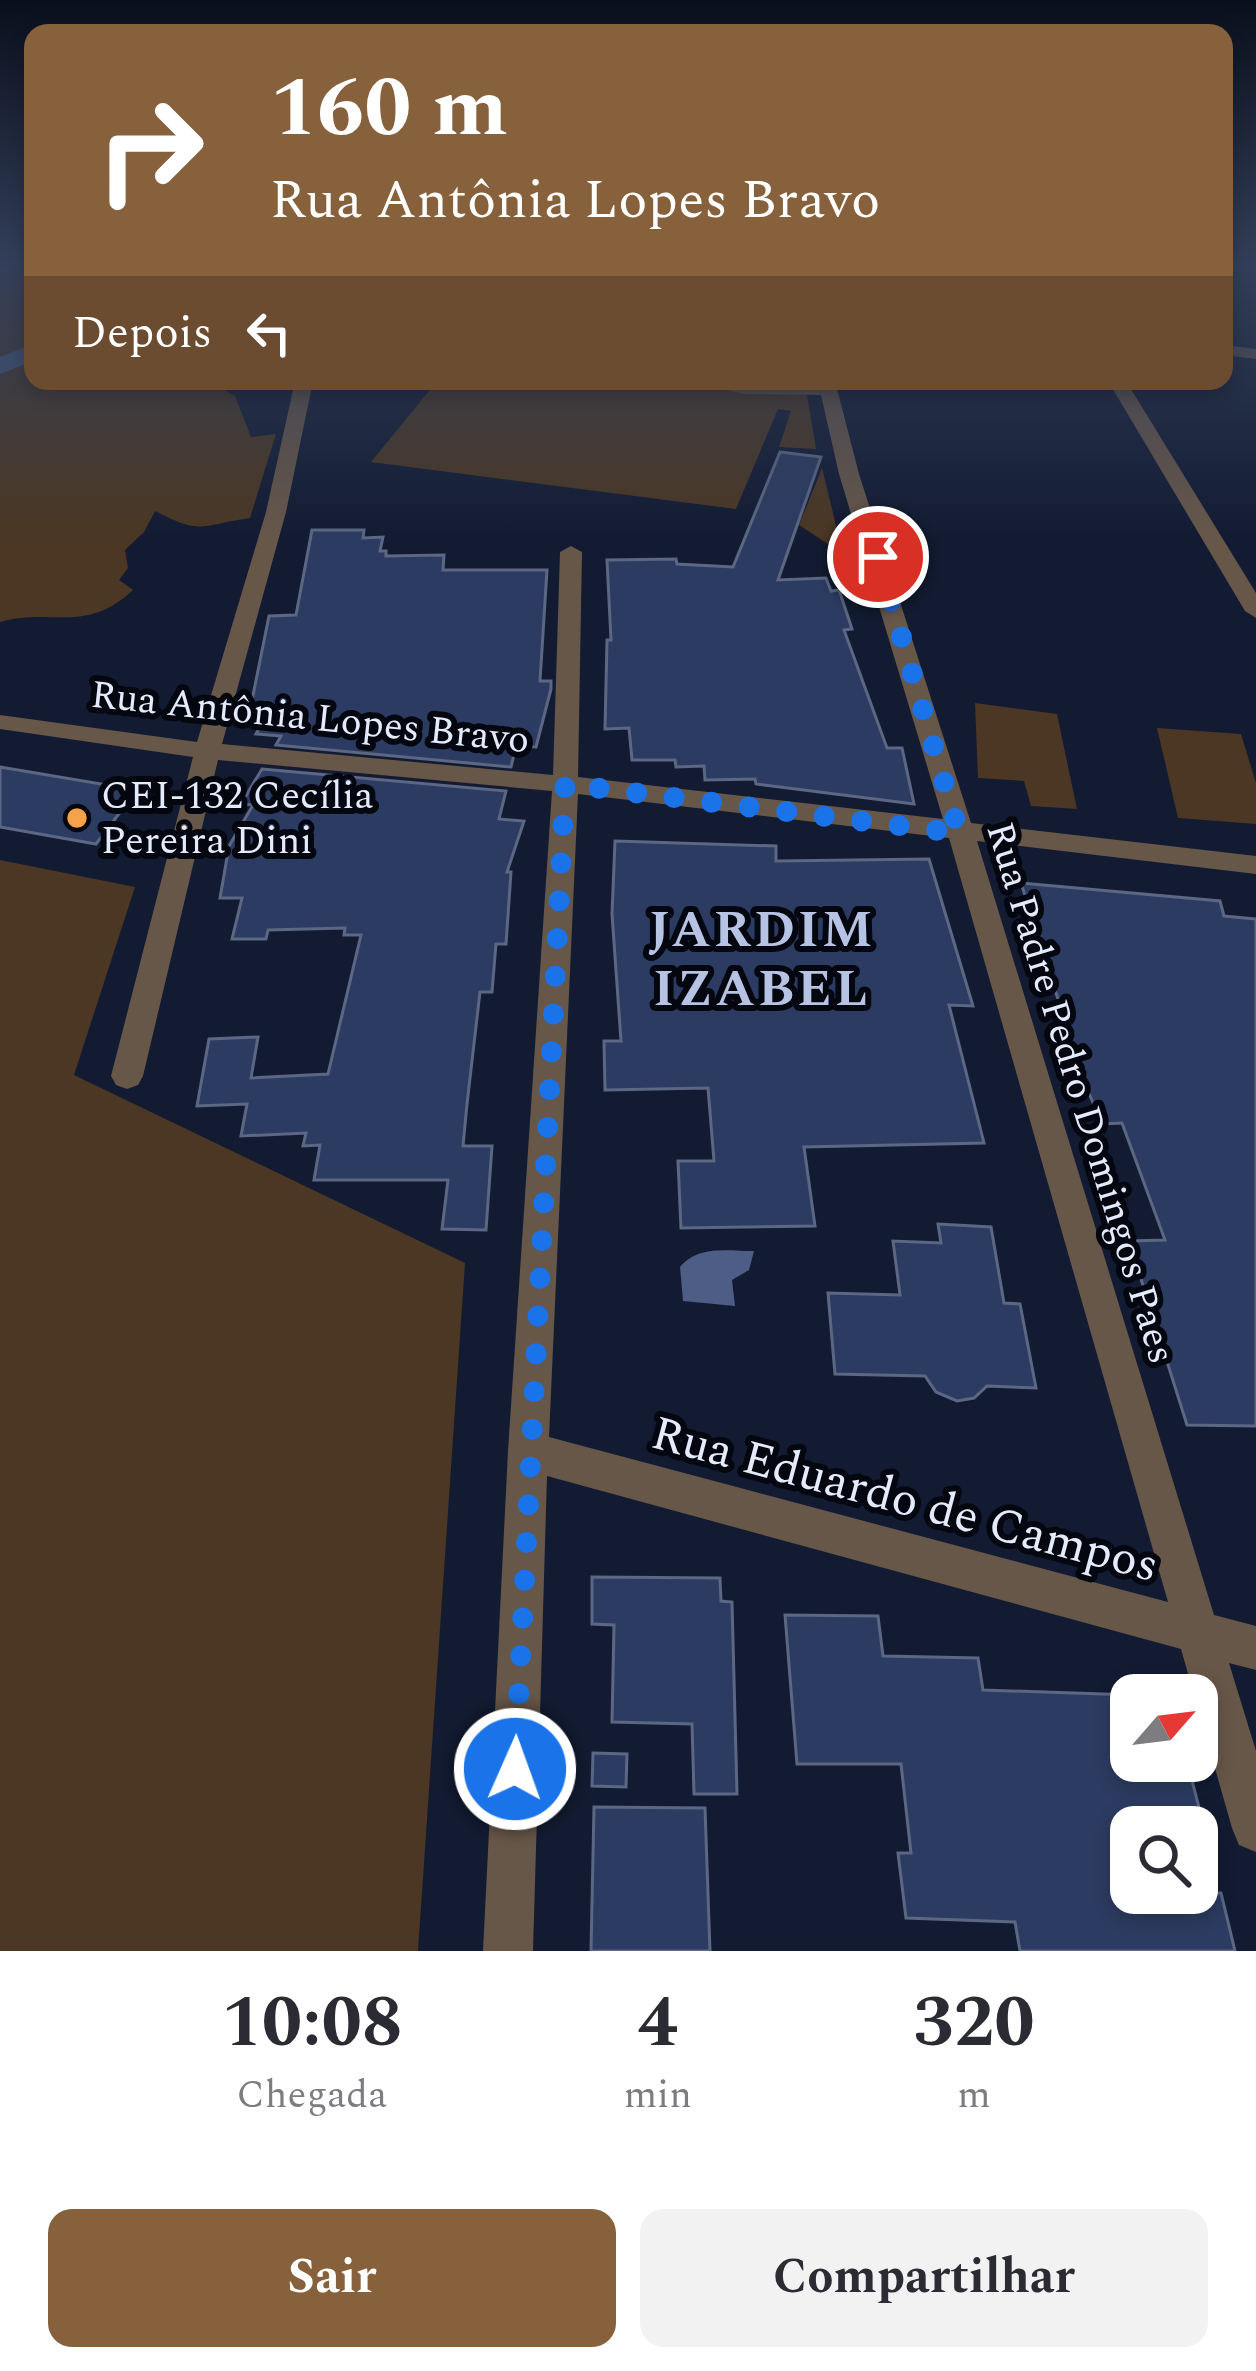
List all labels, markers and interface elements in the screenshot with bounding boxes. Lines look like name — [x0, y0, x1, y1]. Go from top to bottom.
text: 160 m — [270, 45, 508, 173]
icon: right — [72, 72, 228, 228]
text: Rua Antônia Lopes Bravo — [270, 160, 880, 242]
text: Depois — [72, 299, 212, 368]
icon: left — [236, 300, 302, 366]
pin — [827, 506, 929, 608]
icon: arrive — [845, 524, 911, 590]
street label: Rua Antônia Lopes Bravo — [88, 666, 532, 770]
place label: CEI-132 Cecília Pereira Dini — [101, 767, 374, 871]
marker: CEI-132 Cecília Pereira Dini — [64, 805, 90, 831]
street label: Rua Padre Pedro Domingos Paes — [969, 815, 1191, 1371]
district label: JARDIM IZABEL — [648, 892, 876, 1029]
street label: Rua Eduardo de Campos — [643, 1397, 1167, 1603]
north arrow — [1110, 1674, 1218, 1782]
map controls — [1110, 1674, 1218, 1914]
position arrow — [452, 1706, 578, 1832]
button: search — [1110, 1806, 1218, 1914]
text: 10:08 — [221, 1969, 402, 2078]
text: 4 — [638, 1969, 678, 2078]
text: 320 — [913, 1969, 1035, 2078]
text: Chegada — [236, 2066, 387, 2125]
text: min — [624, 2066, 692, 2125]
text: m — [957, 2066, 991, 2125]
button: Sair — [48, 2209, 616, 2347]
button: Compartilhar — [640, 2209, 1208, 2347]

